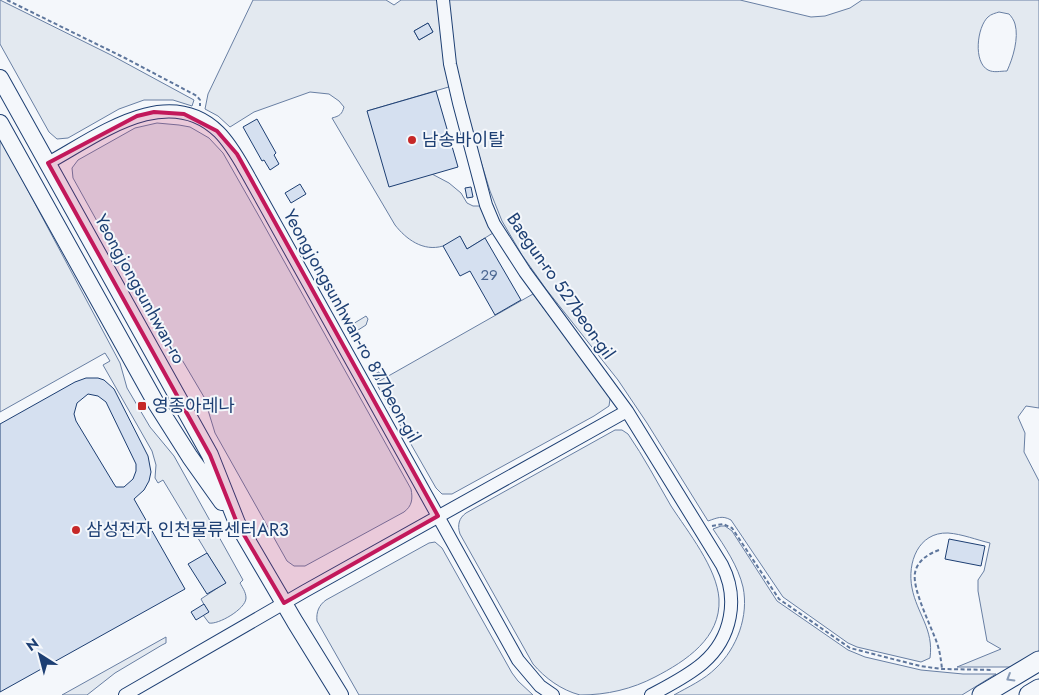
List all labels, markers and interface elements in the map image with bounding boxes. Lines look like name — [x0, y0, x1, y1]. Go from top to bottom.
place label: 남송바이탈 — [422, 127, 505, 153]
marker: 남송바이탈 — [406, 134, 418, 146]
street label: Yeongjongsunhwan-ro 877beon-gil — [277, 205, 427, 447]
street label: Baegun-ro 527beon-gil — [501, 207, 621, 365]
street label: Yeongjongsunhwan-ro — [88, 209, 192, 369]
house number: 29 — [480, 264, 498, 286]
place label: 영종아레나 — [152, 393, 235, 419]
marker: 영종아레나 — [136, 400, 148, 412]
place label: 삼성전자 인천물류센터AR3 — [86, 517, 289, 543]
marker: 삼성전자 인천물류센터AR3 — [70, 524, 82, 536]
north arrow — [15, 630, 65, 680]
text: N — [22, 633, 43, 656]
one-way arrow — [1007, 671, 1016, 681]

